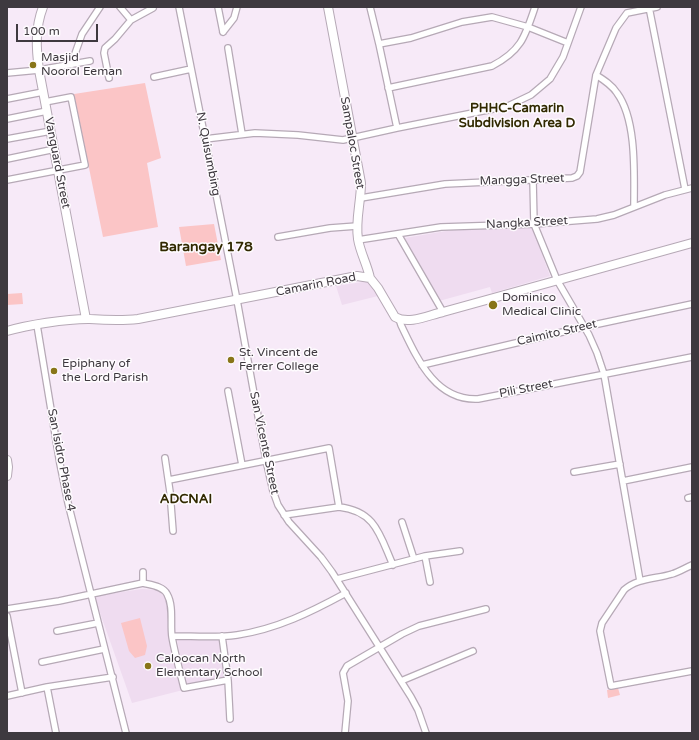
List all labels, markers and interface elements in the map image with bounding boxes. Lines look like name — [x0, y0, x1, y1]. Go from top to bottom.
scale bar — [18, 16, 100, 42]
text: 100 m — [23, 24, 60, 38]
place label: Masjid Noorol Eeman — [41, 51, 122, 79]
marker: Masjid Noorol Eeman — [28, 60, 38, 70]
street label: Sampaloc Street — [337, 96, 367, 190]
district label: PHHC-Camarin Subdivision Area D — [459, 101, 575, 132]
street label: N. Quisumbing — [193, 111, 223, 197]
street label: Vanguard Street — [41, 116, 73, 210]
street label: Mangga Street — [479, 171, 565, 189]
street label: Nangka Street — [486, 214, 568, 232]
district label: Barangay 178 — [159, 239, 253, 255]
street label: Camarin Road — [275, 270, 357, 300]
place label: Dominico Medical Clinic — [502, 291, 581, 319]
marker: Dominico Medical Clinic — [487, 299, 499, 311]
street label: Caimito Street — [516, 317, 598, 349]
place label: St. Vincent de Ferrer College — [239, 346, 319, 374]
marker: St. Vincent de Ferrer College — [226, 355, 236, 365]
place label: Epiphany of the Lord Parish — [62, 357, 148, 385]
marker: Epiphany of the Lord Parish — [49, 366, 59, 376]
street label: Pili Street — [498, 377, 554, 401]
street label: San Vicente Street — [246, 390, 282, 496]
street label: San Isidro Phase 4 — [44, 407, 78, 513]
district label: ADCNAI — [160, 492, 212, 508]
place label: Caloocan North Elementary School — [156, 652, 263, 680]
marker: Caloocan North Elementary School — [143, 661, 153, 671]

